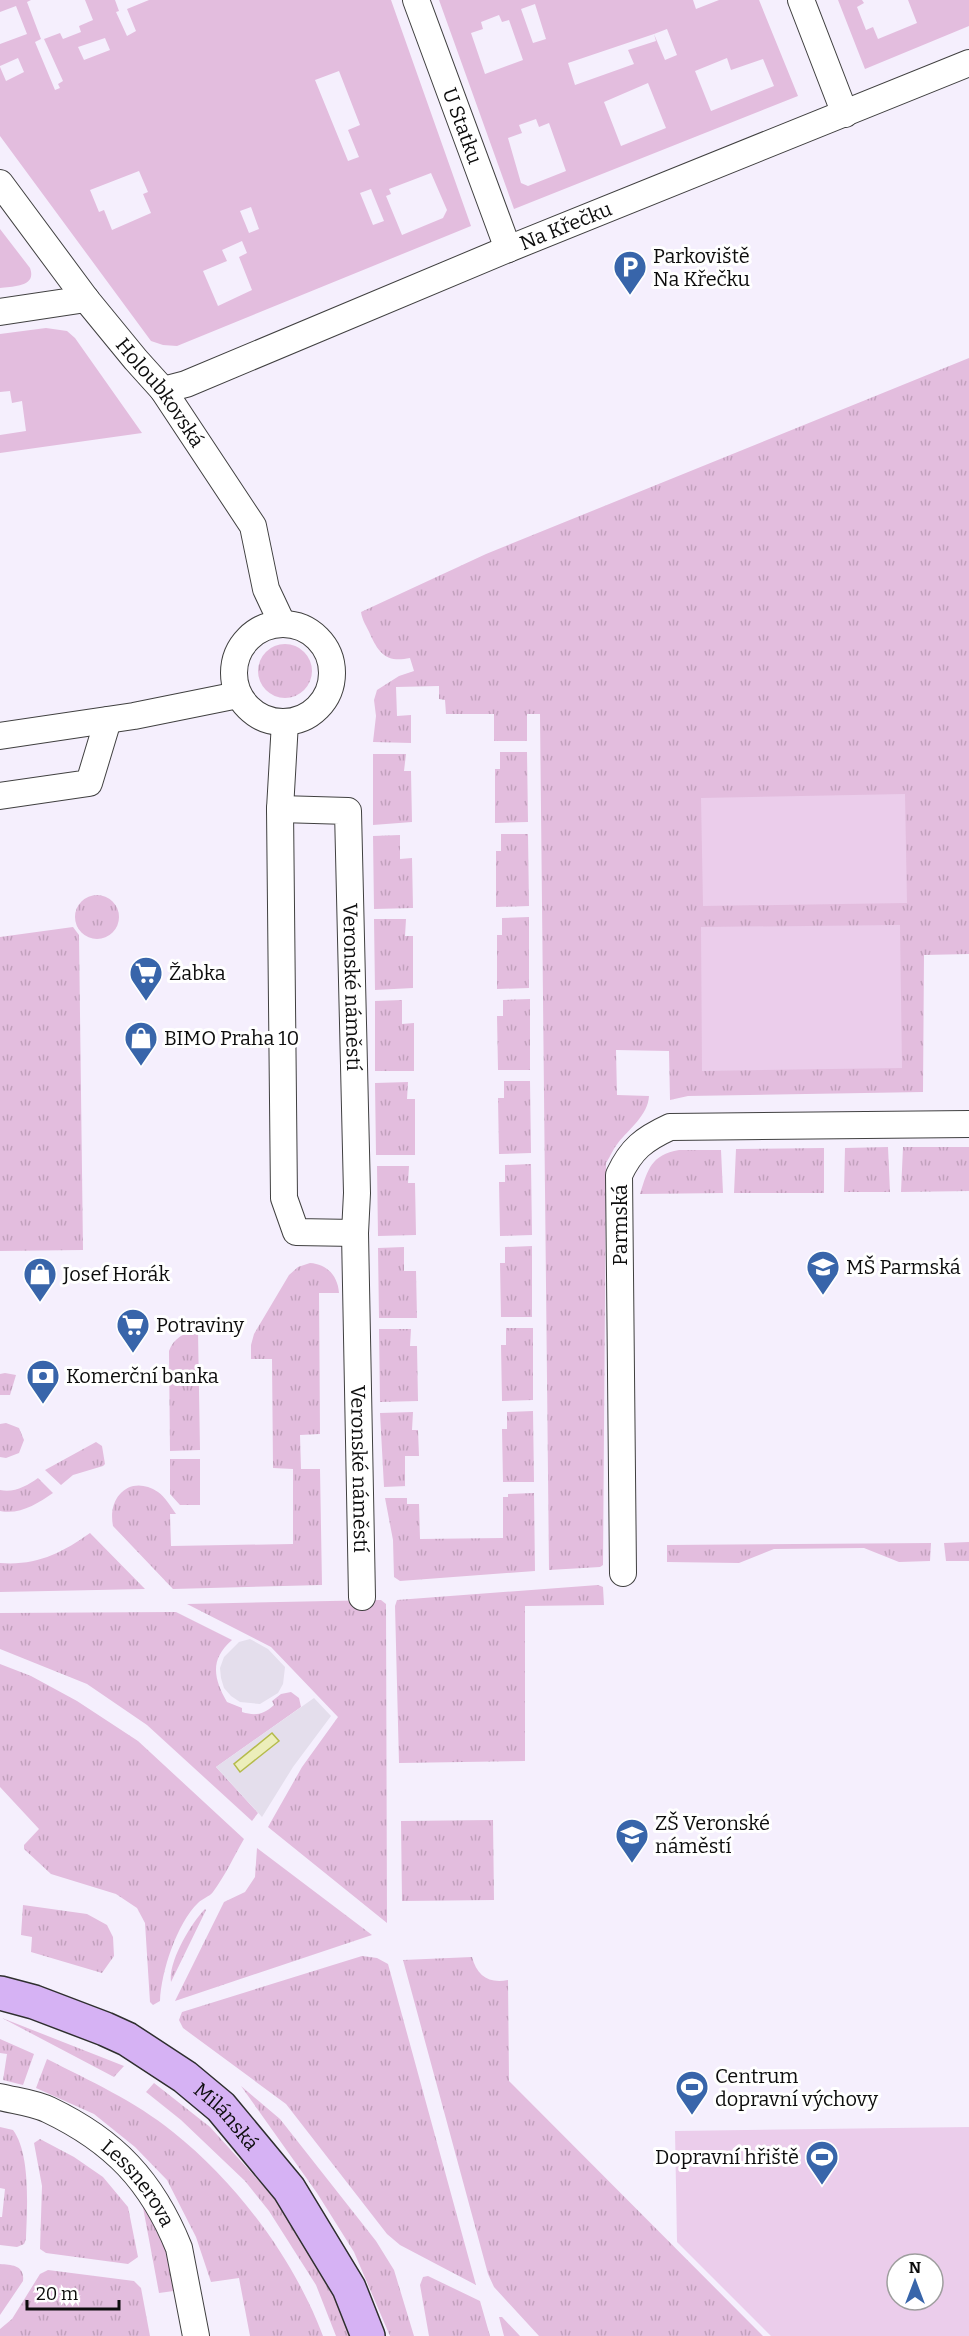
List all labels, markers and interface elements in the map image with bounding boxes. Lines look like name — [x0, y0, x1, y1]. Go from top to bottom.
street label: U Statku — [437, 84, 487, 167]
street label: Na Křečku — [516, 196, 615, 255]
place label: Parkoviště Na Křečku — [653, 244, 750, 291]
parking icon: Parkoviště Na Křečku — [612, 249, 648, 296]
street label: Holoubkovská — [111, 333, 210, 452]
street label: Veronské náměstí — [338, 903, 366, 1071]
supermarket icon: Žabka — [128, 955, 164, 1002]
place label: Žabka — [169, 961, 226, 985]
shop icon: BIMO Praha 10 — [123, 1020, 159, 1067]
place label: BIMO Praha 10 — [164, 1026, 299, 1050]
street label: Parmská — [608, 1184, 632, 1266]
school or university icon: MŠ Parmská — [805, 1249, 841, 1296]
place label: MŠ Parmská — [846, 1255, 961, 1279]
shop icon: Josef Horák — [22, 1256, 58, 1303]
place label: Josef Horák — [62, 1262, 171, 1286]
supermarket icon: Potraviny — [115, 1307, 151, 1354]
place label: Potraviny — [156, 1313, 244, 1337]
bank icon: Komerční banka — [25, 1358, 61, 1405]
place label: Komerční banka — [66, 1364, 219, 1388]
street label: Veronské náměstí — [346, 1385, 373, 1553]
place label: ZŠ Veronské náměstí — [655, 1811, 770, 1858]
school or university icon: ZŠ Veronské náměstí — [614, 1817, 650, 1864]
place label: Centrum dopravní výchovy — [715, 2064, 878, 2111]
sports icon: Centrum dopravní výchovy — [674, 2069, 710, 2116]
street label: Milánská — [189, 2078, 264, 2155]
street label: Lessnerova — [97, 2134, 180, 2231]
sports icon: Dopravní hřiště — [804, 2139, 840, 2186]
place label: Dopravní hřiště — [655, 2145, 799, 2169]
north arrow — [885, 2252, 945, 2312]
text: N — [909, 2258, 921, 2277]
scale bar — [27, 2273, 118, 2311]
text: 20 m — [36, 2283, 78, 2305]

